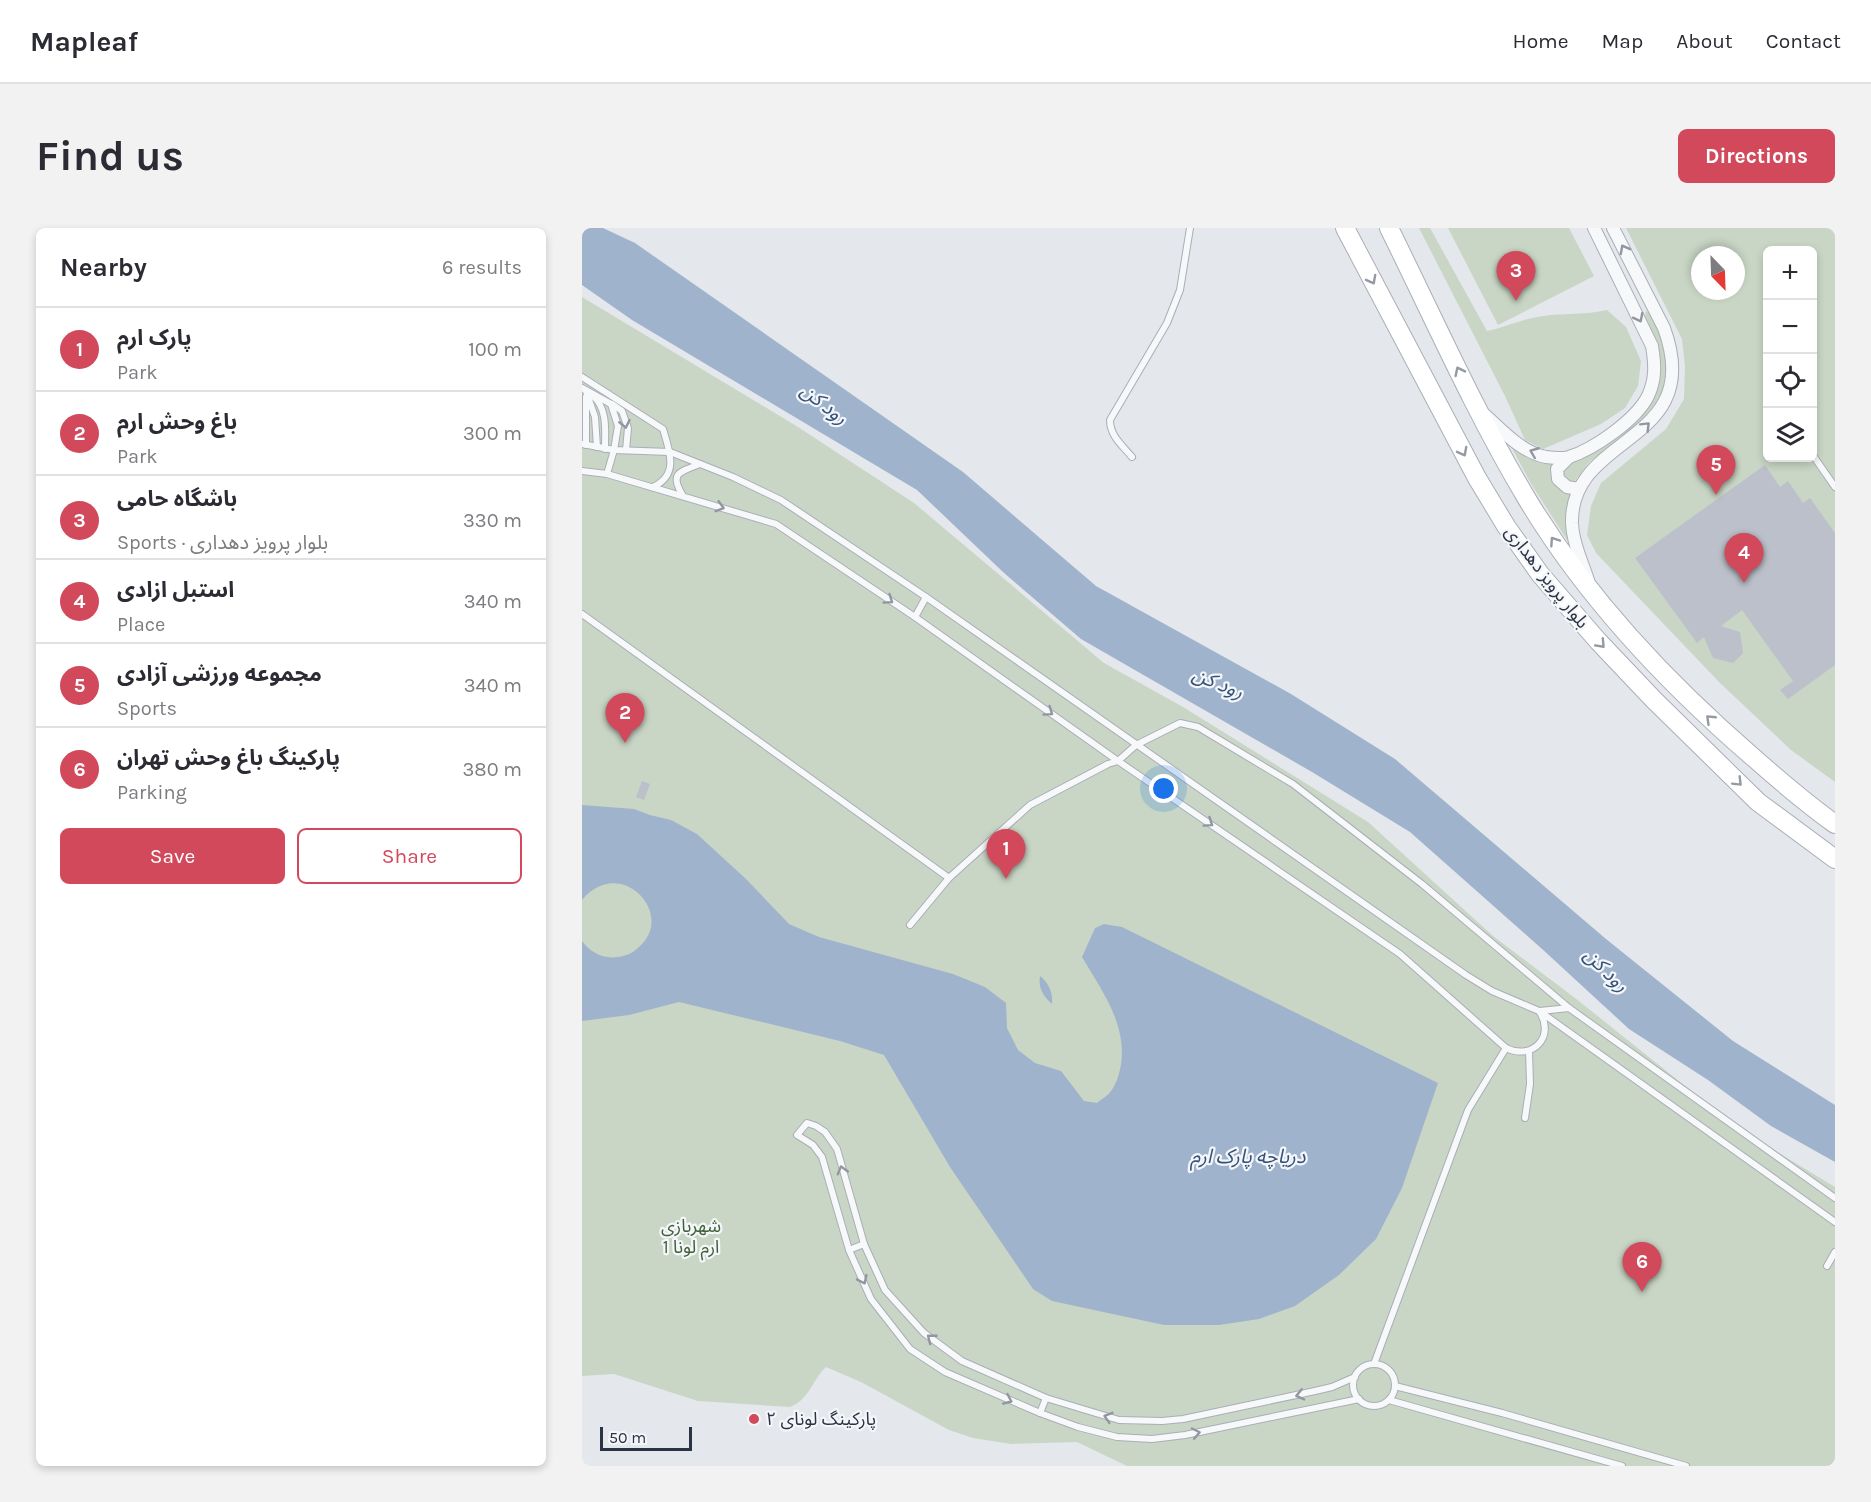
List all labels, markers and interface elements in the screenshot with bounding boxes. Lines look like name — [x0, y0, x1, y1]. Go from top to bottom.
text: Mapleaf — [30, 25, 138, 58]
text: Home — [1513, 29, 1569, 53]
text: Map — [1602, 29, 1643, 53]
text: About — [1676, 29, 1733, 53]
text: Contact — [1766, 29, 1841, 53]
button: Directions — [1678, 129, 1835, 183]
text: Find us — [36, 131, 184, 181]
one-way arrow — [1620, 245, 1631, 256]
north arrow — [1691, 246, 1745, 300]
map controls — [1763, 246, 1817, 462]
button: + — [1763, 246, 1817, 300]
pin: 3 — [1496, 251, 1536, 301]
text: Nearby — [60, 252, 147, 283]
text: 6 results — [442, 256, 522, 279]
one-way arrow — [1365, 274, 1376, 284]
button: − — [1763, 300, 1817, 354]
one-way arrow — [1632, 311, 1643, 322]
text: پارک ارم — [117, 325, 192, 351]
text: 1 — [76, 338, 83, 361]
text: 100 m — [468, 338, 522, 361]
button: locate — [1763, 354, 1817, 408]
text: Park — [117, 361, 158, 384]
one-way arrow — [1455, 366, 1467, 377]
water label: رود کن — [796, 379, 852, 429]
button: layers — [1763, 408, 1817, 462]
text: باغ وحش ارم — [117, 409, 237, 435]
one-way arrow — [618, 419, 631, 429]
text: 2 — [73, 422, 86, 445]
text: 300 m — [463, 422, 522, 445]
one-way arrow — [1639, 422, 1649, 433]
text: Park — [117, 445, 158, 468]
one-way arrow — [1456, 446, 1467, 457]
pin: 5 — [1696, 446, 1736, 495]
one-way arrow — [1529, 447, 1540, 459]
text: باشگاه حامی — [117, 486, 237, 512]
one-way arrow — [714, 500, 724, 512]
text: 3 — [73, 509, 86, 532]
text: 330 m — [463, 509, 522, 532]
street label: بلوار پرویز دهداری — [1500, 521, 1594, 633]
text: Sports · بلوار پرویز دهداری — [117, 531, 328, 554]
pin: 4 — [1724, 534, 1764, 583]
one-way arrow — [1550, 537, 1561, 548]
text: استبل ازادی — [117, 577, 234, 603]
text: 4 — [74, 590, 85, 613]
text: 340 m — [464, 590, 522, 613]
one-way arrow — [883, 592, 893, 604]
text: Place — [117, 613, 165, 636]
one-way arrow — [1594, 637, 1605, 648]
text: مجموعه ورزشی آزادی — [117, 661, 322, 687]
water label: رود کن — [1189, 662, 1247, 704]
text: 5 — [74, 674, 85, 697]
text: 340 m — [464, 674, 522, 697]
pin: 2 — [606, 694, 645, 743]
text: Sports — [117, 697, 177, 720]
one-way arrow — [1042, 705, 1053, 716]
one-way arrow — [1706, 715, 1716, 726]
text: پارکینگ باغ وحش تهران — [117, 745, 340, 771]
text: 6 — [73, 758, 86, 781]
text: 380 m — [463, 758, 522, 781]
your location — [1149, 774, 1178, 803]
one-way arrow — [1731, 775, 1742, 786]
text: Parking — [117, 781, 187, 804]
one-way arrow — [1202, 816, 1213, 827]
button: Save — [60, 828, 285, 884]
button: Share — [297, 828, 522, 884]
pin: 1 — [986, 830, 1026, 879]
water label: رود کن — [1579, 943, 1633, 997]
water label: دریاچه پارک ارم — [1190, 1145, 1306, 1171]
one-way arrow — [837, 1165, 850, 1175]
park label: شهربازی ارم لونا 1 — [661, 1215, 721, 1261]
pin: 6 — [1622, 1242, 1662, 1292]
one-way arrow — [855, 1274, 867, 1285]
one-way arrow — [927, 1334, 938, 1345]
one-way arrow — [1295, 1387, 1305, 1400]
one-way arrow — [1002, 1392, 1013, 1404]
place label: پارکینگ لونای ۲ — [766, 1408, 876, 1430]
marker: پارکینگ لونای ۲ — [747, 1412, 761, 1426]
one-way arrow — [1103, 1412, 1114, 1424]
scale bar — [600, 1424, 692, 1452]
one-way arrow — [1191, 1427, 1201, 1440]
text: 50 m — [609, 1428, 646, 1447]

